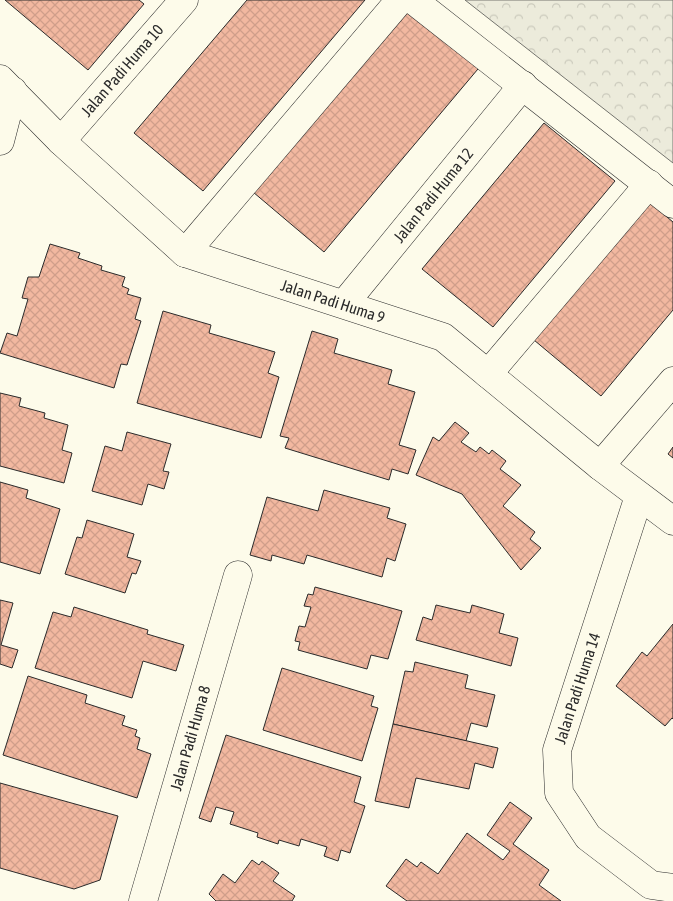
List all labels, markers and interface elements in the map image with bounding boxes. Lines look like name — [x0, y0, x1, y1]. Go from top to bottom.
street label: Jalan Padi Huma 10 — [77, 20, 167, 120]
street label: Jalan Padi Huma 12 — [390, 144, 476, 246]
street label: Jalan Padi Huma 9 — [279, 276, 387, 326]
street label: Jalan Padi Huma 14 — [551, 630, 603, 746]
street label: Jalan Padi Huma 8 — [166, 683, 214, 793]

